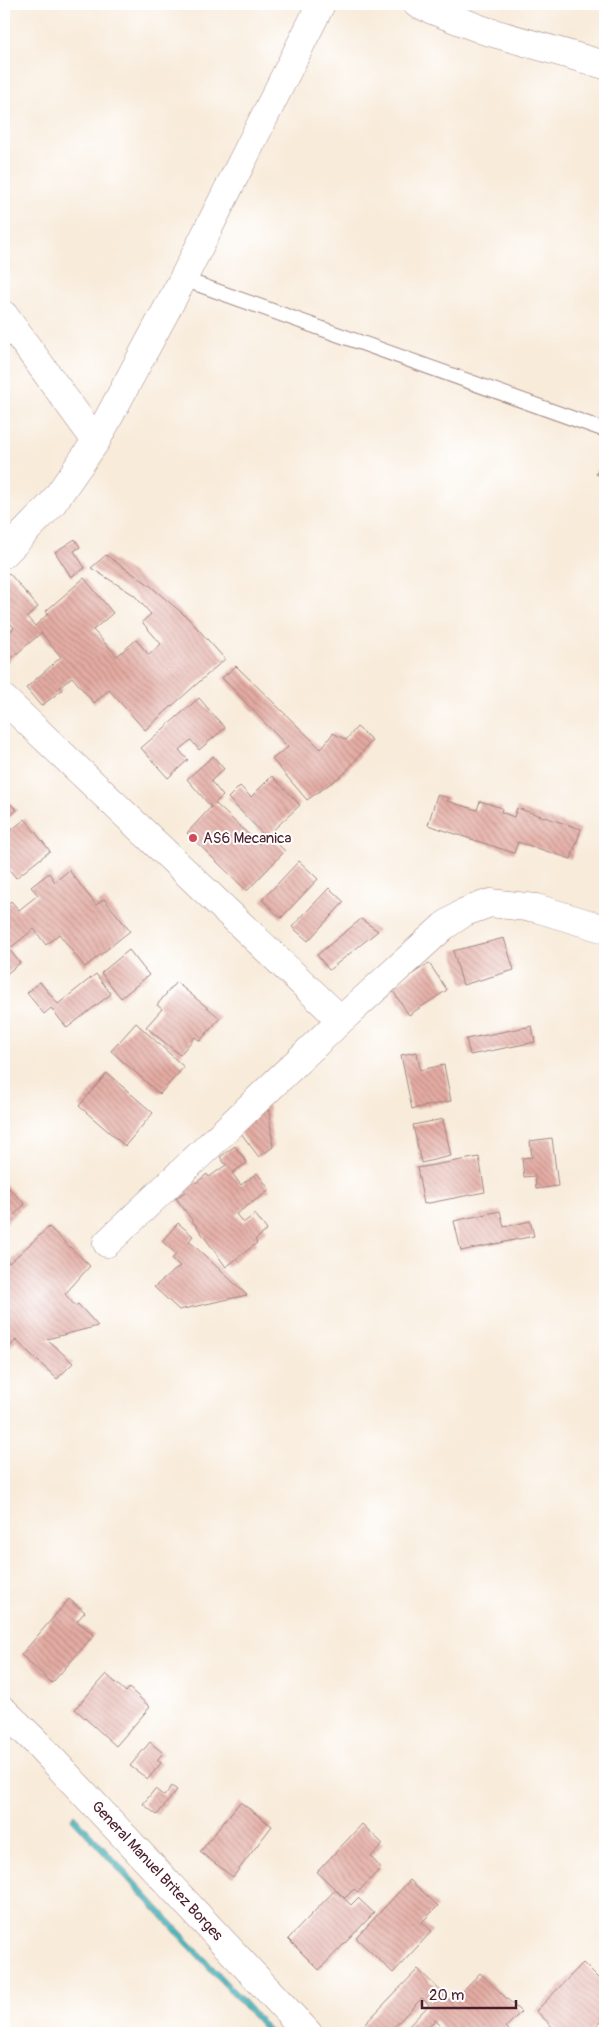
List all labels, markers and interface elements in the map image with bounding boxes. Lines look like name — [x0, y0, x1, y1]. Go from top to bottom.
place label: AS6 Mecanica — [203, 829, 292, 848]
marker: AS6 Mecanica — [187, 832, 199, 844]
street label: General Manuel Britez Borges — [87, 1797, 227, 1945]
scale bar — [422, 1977, 515, 2009]
text: 20 m — [429, 1986, 464, 2005]

